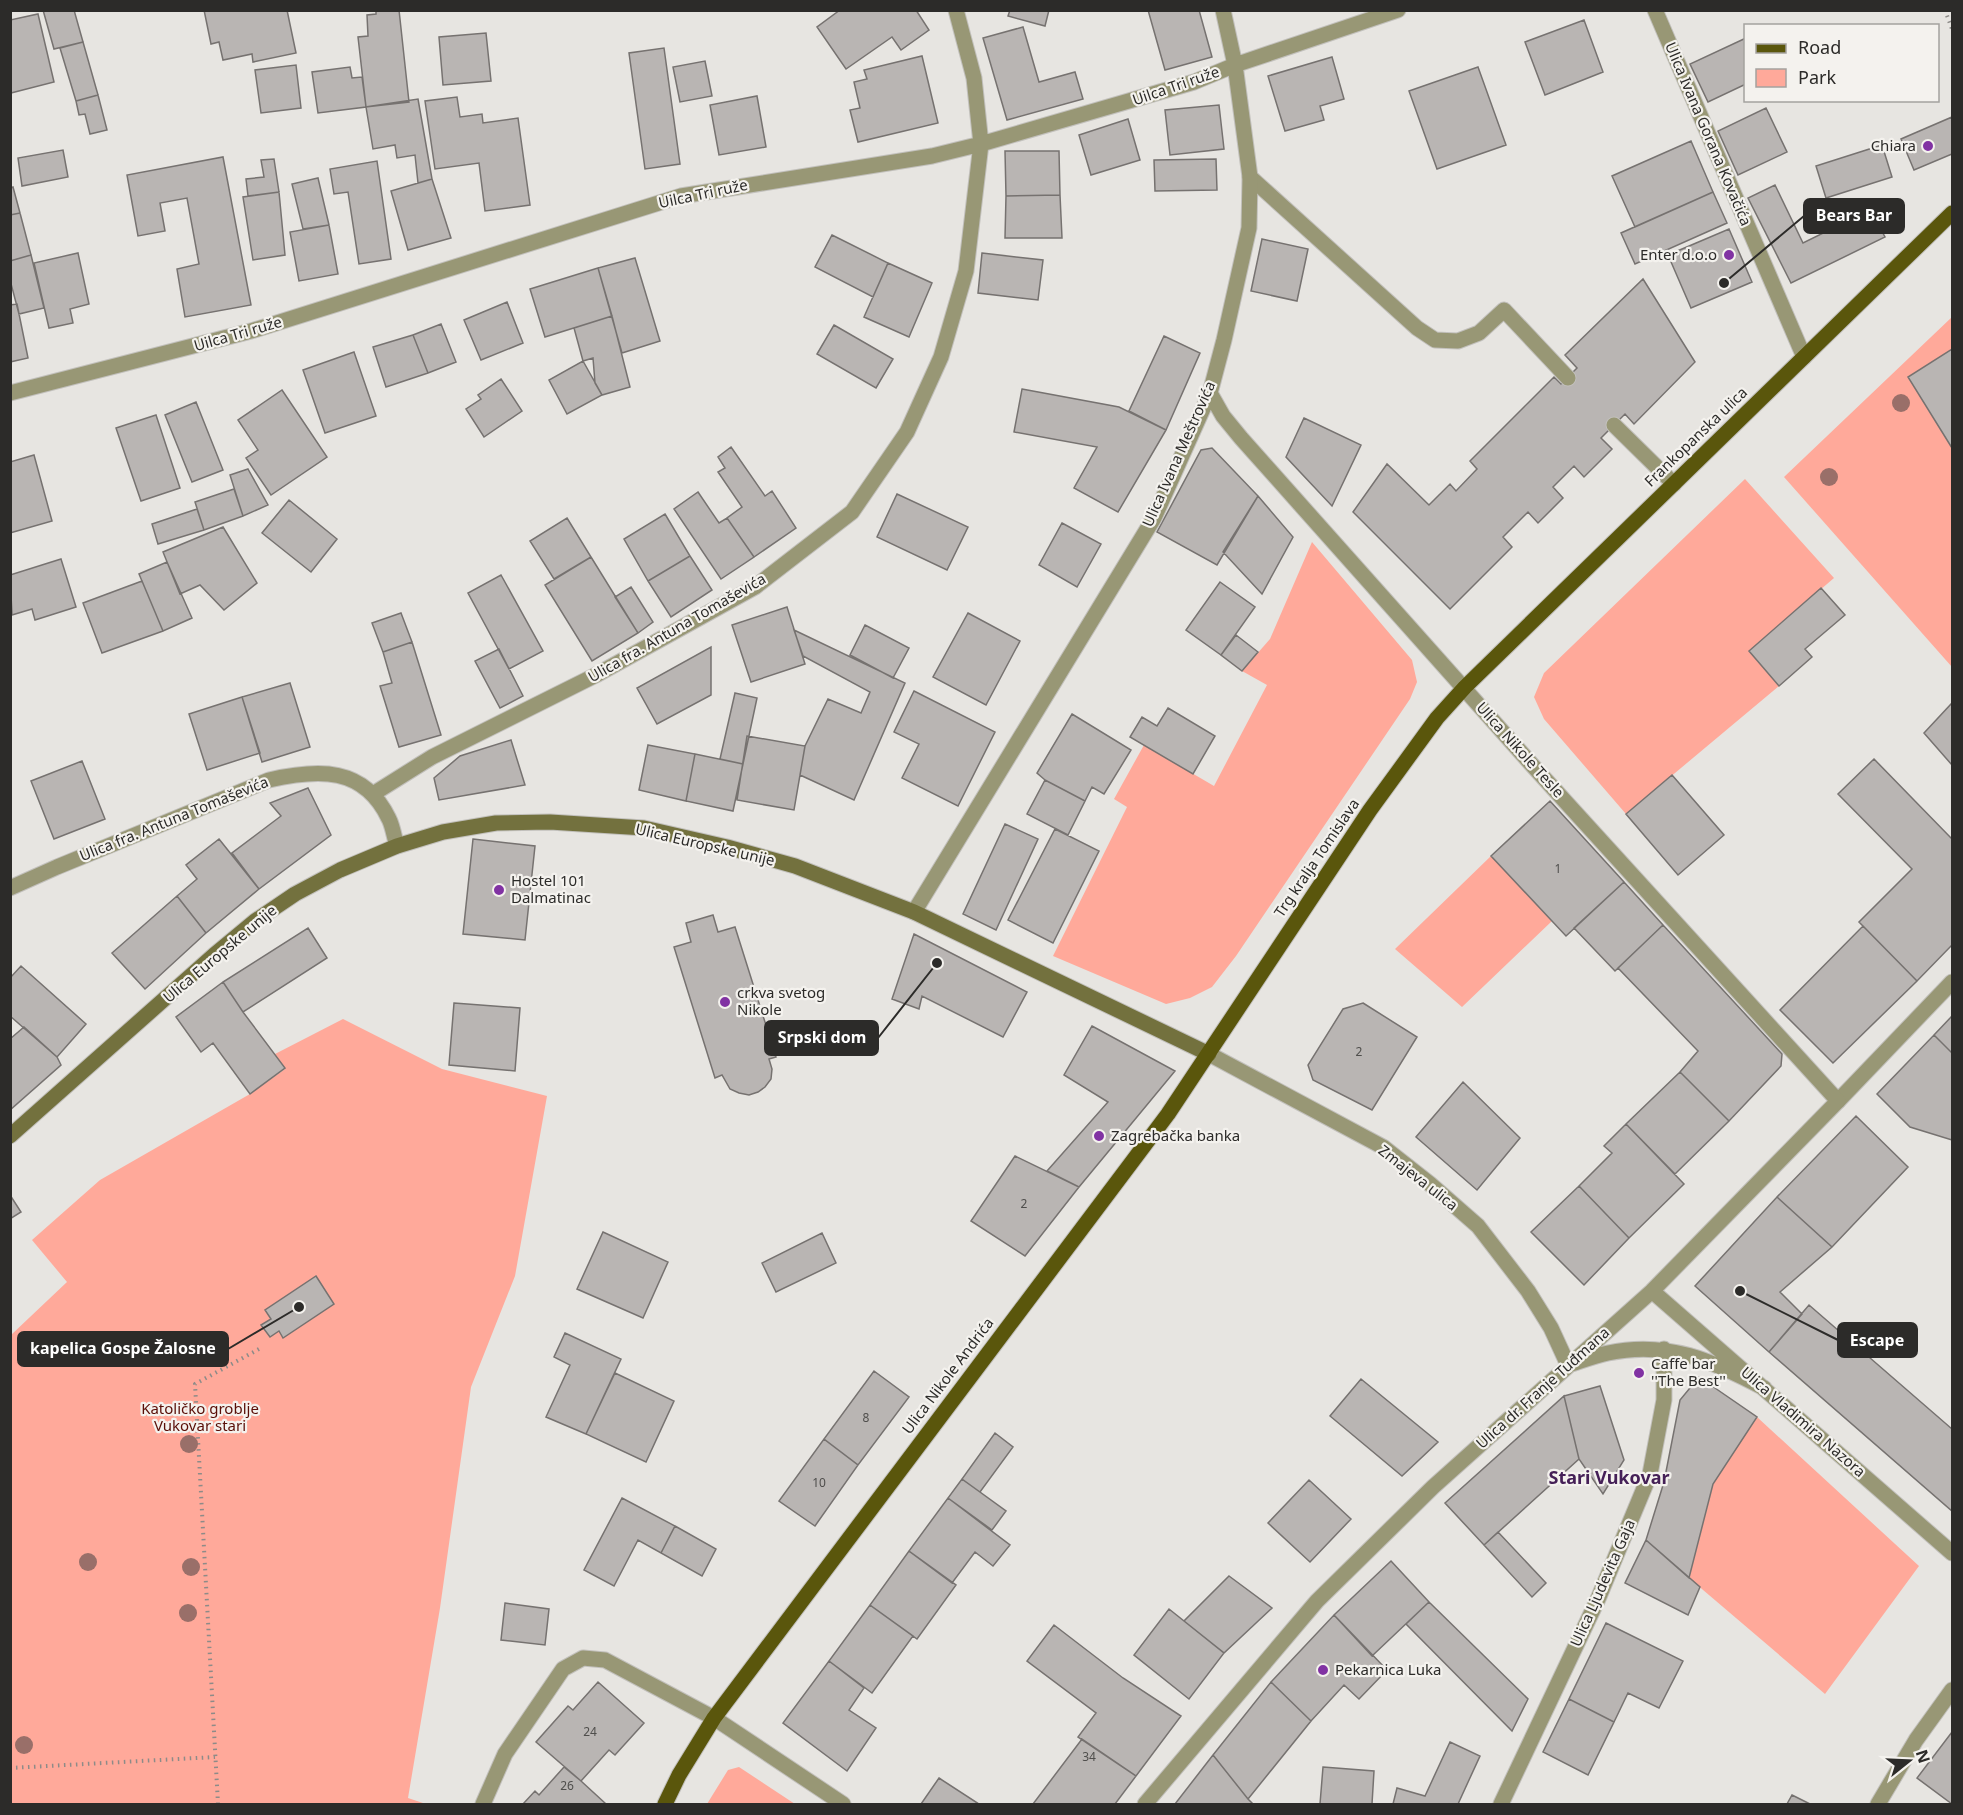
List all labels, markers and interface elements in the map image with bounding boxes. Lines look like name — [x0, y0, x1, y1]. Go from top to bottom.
legend — [1744, 24, 1939, 102]
text: Road — [1798, 35, 1841, 59]
street label: Ulica Ivana Gorana Kovačića — [1661, 39, 1757, 228]
street label: Uilca Tri ruže — [1130, 61, 1222, 109]
text: Park — [1798, 65, 1836, 89]
place label: Chiara — [1871, 135, 1916, 155]
marker: Chiara — [1921, 139, 1935, 153]
street label: Uilca Tri ruže — [656, 174, 749, 212]
callout: Bears Bar — [1804, 199, 1904, 233]
text: Bears Bar — [1816, 204, 1892, 226]
place label: Enter d.o.o — [1640, 244, 1717, 264]
marker: Enter d.o.o — [1722, 248, 1736, 262]
street label: Uilca Tri ruže — [191, 311, 284, 355]
street label: Ulica Ivana Meštrovića — [1137, 378, 1219, 530]
street label: Frankopanska ulica — [1640, 382, 1751, 491]
street label: Ulica fra. Antuna Tomaševića — [584, 568, 769, 686]
street label: Ulica Nikole Tesle — [1472, 697, 1569, 801]
street label: Ulica fra. Antuna Tomaševića — [76, 771, 271, 865]
street label: Trg kralja Tomislava — [1269, 794, 1363, 921]
street label: Ulica Europske unije — [634, 818, 777, 870]
house number: 1 — [1555, 860, 1561, 877]
place label: Hostel 101 Dalmatinac — [511, 870, 591, 907]
marker: Hostel 101 Dalmatinac — [492, 883, 506, 897]
street label: Ulica Europske unije — [158, 900, 280, 1007]
place label: crkva svetog Nikole — [737, 982, 825, 1019]
marker: crkva svetog Nikole — [718, 995, 732, 1009]
callout: Srpski dom — [765, 1021, 878, 1055]
text: Srpski dom — [778, 1026, 866, 1048]
house number: 2 — [1356, 1043, 1363, 1060]
place label: Zagrebačka banka — [1111, 1125, 1240, 1145]
marker: Zagrebačka banka — [1092, 1129, 1106, 1143]
street label: Zmajeva ulica — [1375, 1140, 1462, 1215]
house number: 2 — [1021, 1195, 1028, 1212]
street label: Ulica Nikole Andrića — [897, 1313, 997, 1438]
street label: Ulica dr. Franje Tuđmana — [1471, 1322, 1613, 1453]
callout: Escape — [1838, 1323, 1917, 1357]
text: Escape — [1850, 1329, 1904, 1351]
callout: kapelica Gospe Žalosne — [18, 1332, 228, 1366]
text: kapelica Gospe Žalosne — [30, 1337, 216, 1359]
place label: Caffe bar ''The Best'' — [1651, 1353, 1726, 1390]
street label: Ulica Vladimira Nazora — [1737, 1362, 1870, 1481]
marker: Caffe bar ''The Best'' — [1632, 1366, 1646, 1380]
park label: Katoličko groblje Vukovar stari — [141, 1398, 259, 1435]
house number: 8 — [863, 1409, 870, 1426]
district label: Stari Vukovar — [1549, 1465, 1670, 1489]
house number: 10 — [812, 1474, 826, 1491]
street label: Ulica Ljudevita Gaja — [1565, 1516, 1639, 1649]
place label: Pekarnica Luka — [1335, 1659, 1441, 1679]
marker: Pekarnica Luka — [1316, 1663, 1330, 1677]
house number: 24 — [583, 1723, 597, 1740]
north arrow — [1879, 1731, 1939, 1791]
text: N — [1911, 1747, 1936, 1766]
house number: 34 — [1082, 1748, 1096, 1765]
house number: 26 — [560, 1777, 574, 1794]

